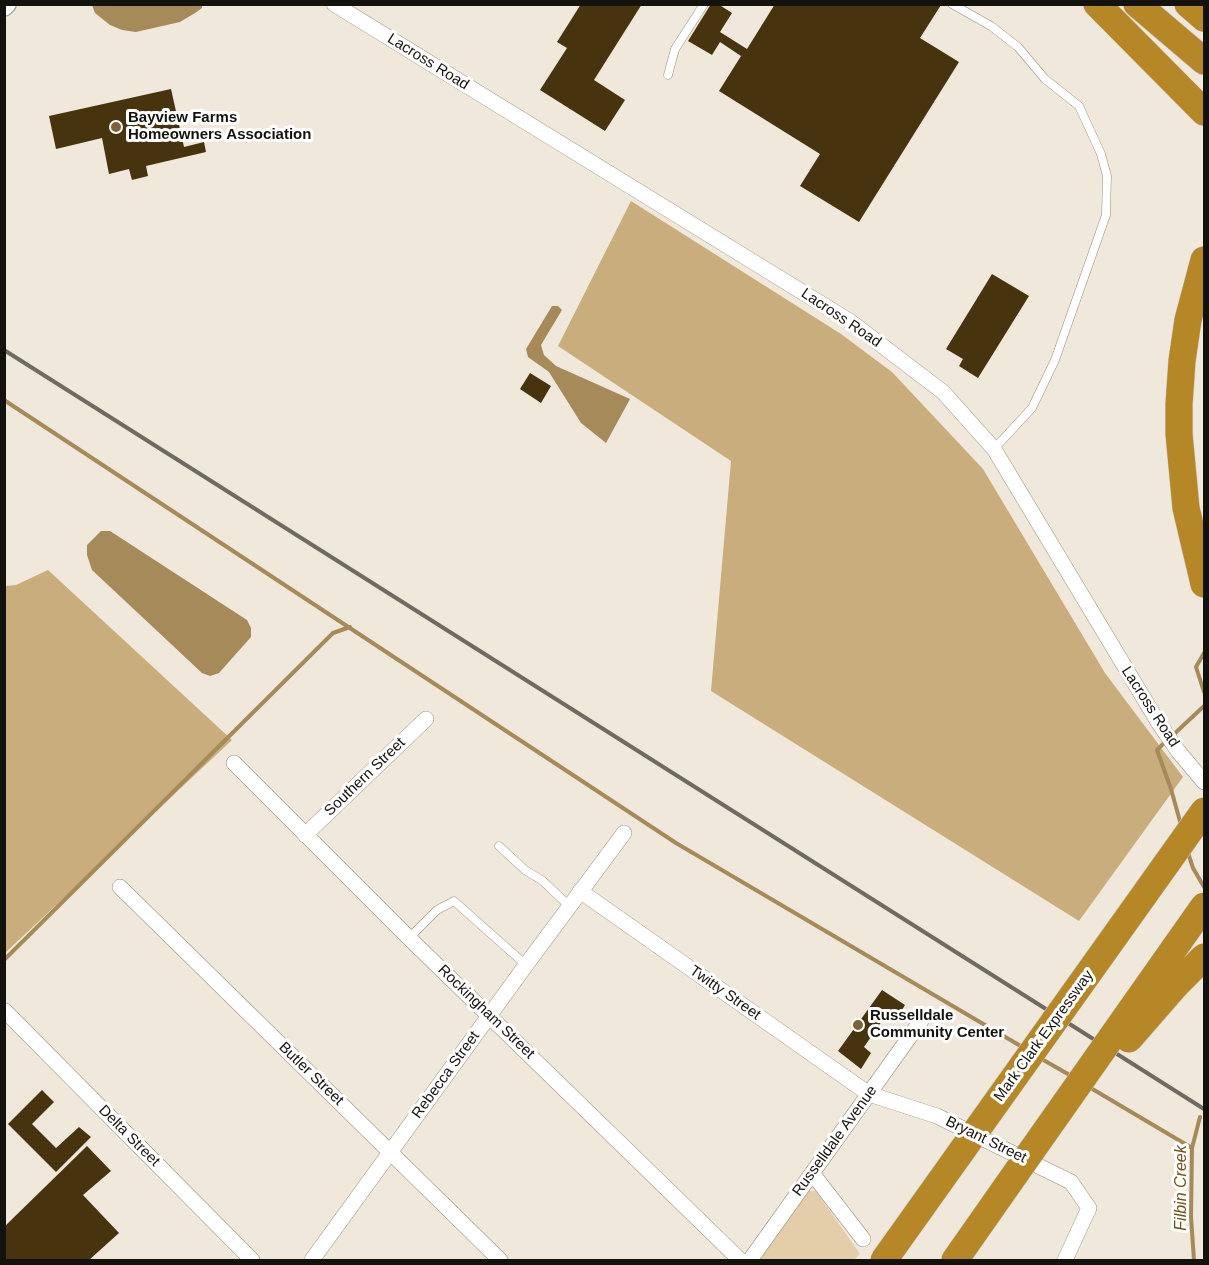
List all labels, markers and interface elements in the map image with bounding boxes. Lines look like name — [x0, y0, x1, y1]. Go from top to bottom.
street label: Lacross Road — [384, 30, 472, 94]
place label: Bayview Farms Homeowners Association — [128, 109, 311, 144]
marker: Bayview Farms Homeowners Association — [109, 120, 123, 134]
street label: Lacross Road — [798, 285, 884, 351]
street label: Lacross Road — [1117, 663, 1183, 751]
street label: Southern Street — [321, 734, 409, 820]
street label: Rockingham Street — [434, 961, 538, 1063]
street label: Twitty Street — [686, 962, 764, 1024]
street label: Mark Clark Expressway — [990, 967, 1098, 1105]
place label: Russelldale Community Center — [870, 1007, 1004, 1042]
marker: Russelldale Community Center — [851, 1018, 865, 1032]
street label: Rebecca Street — [408, 1028, 484, 1122]
street label: Butler Street — [275, 1039, 347, 1109]
street label: Russelldale Avenue — [789, 1082, 881, 1200]
street label: Delta Street — [95, 1102, 163, 1170]
street label: Bryant Street — [943, 1113, 1029, 1167]
water label: Filbin Creek — [1172, 1145, 1192, 1231]

